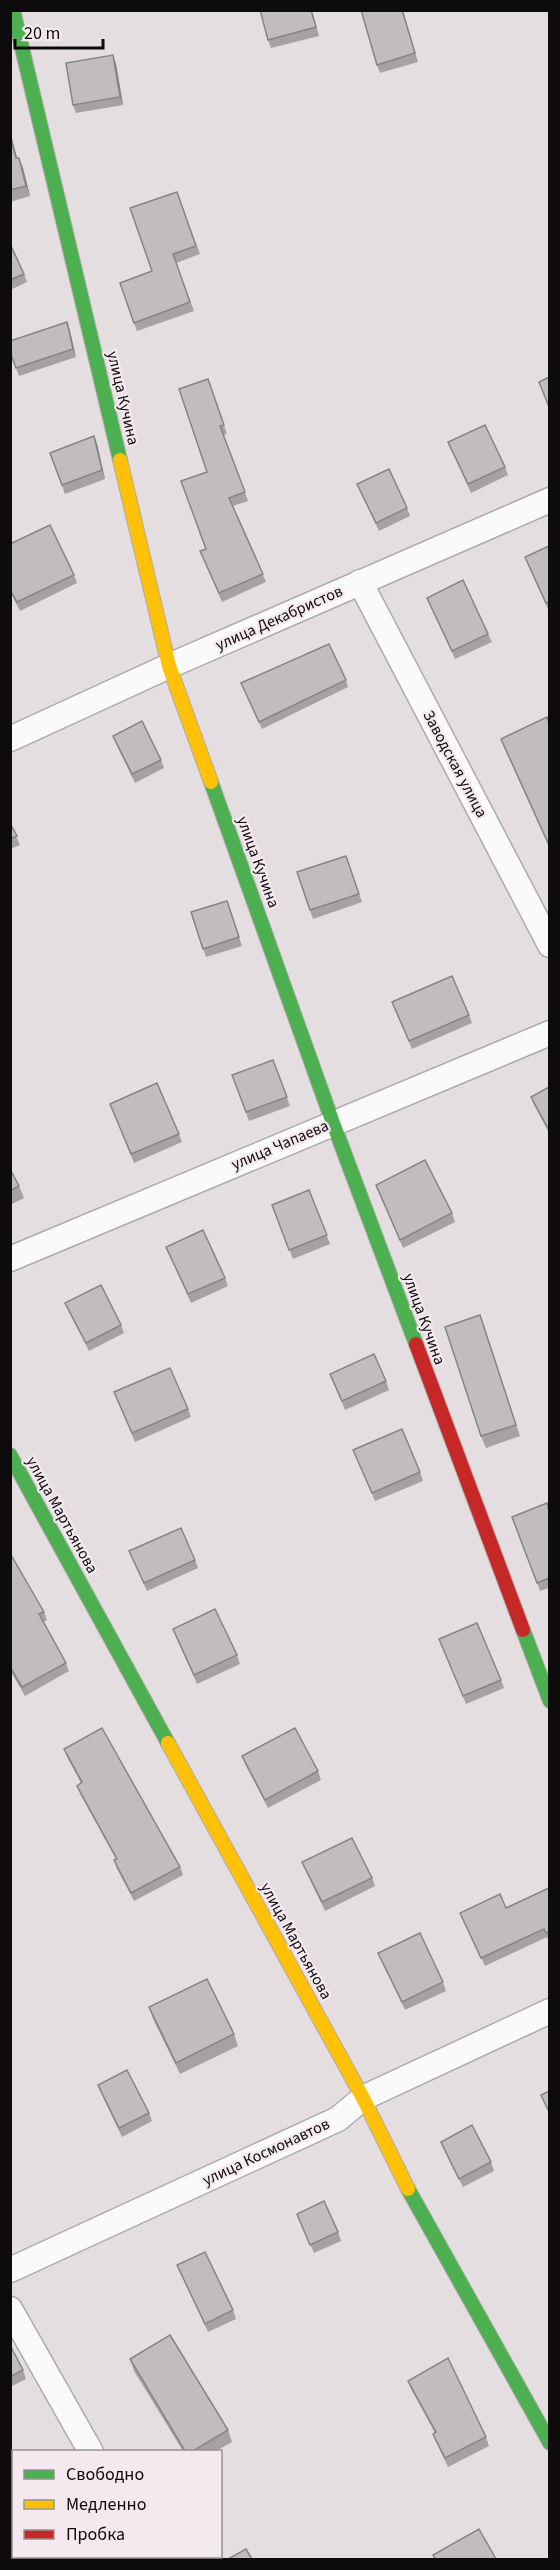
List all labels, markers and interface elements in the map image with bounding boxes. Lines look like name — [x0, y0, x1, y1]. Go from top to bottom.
scale bar — [15, 12, 104, 50]
text: 20 m — [24, 21, 60, 46]
street label: улица Кучина — [101, 349, 145, 447]
street label: улица Декабристов — [212, 580, 346, 656]
street label: Заводская улица — [417, 706, 493, 822]
street label: улица Кучина — [231, 813, 285, 911]
street label: улица Чапаева — [228, 1115, 332, 1175]
street label: улица Кучина — [397, 1270, 451, 1368]
street label: улица Мартьянова — [21, 1453, 103, 1577]
street label: улица Мартьянова — [255, 1879, 337, 2003]
street label: улица Космонавтов — [199, 2113, 333, 2191]
legend — [12, 2450, 222, 2558]
text: Свободно — [66, 2462, 144, 2487]
text: Медленно — [66, 2492, 146, 2517]
text: Пробка — [66, 2522, 125, 2547]

